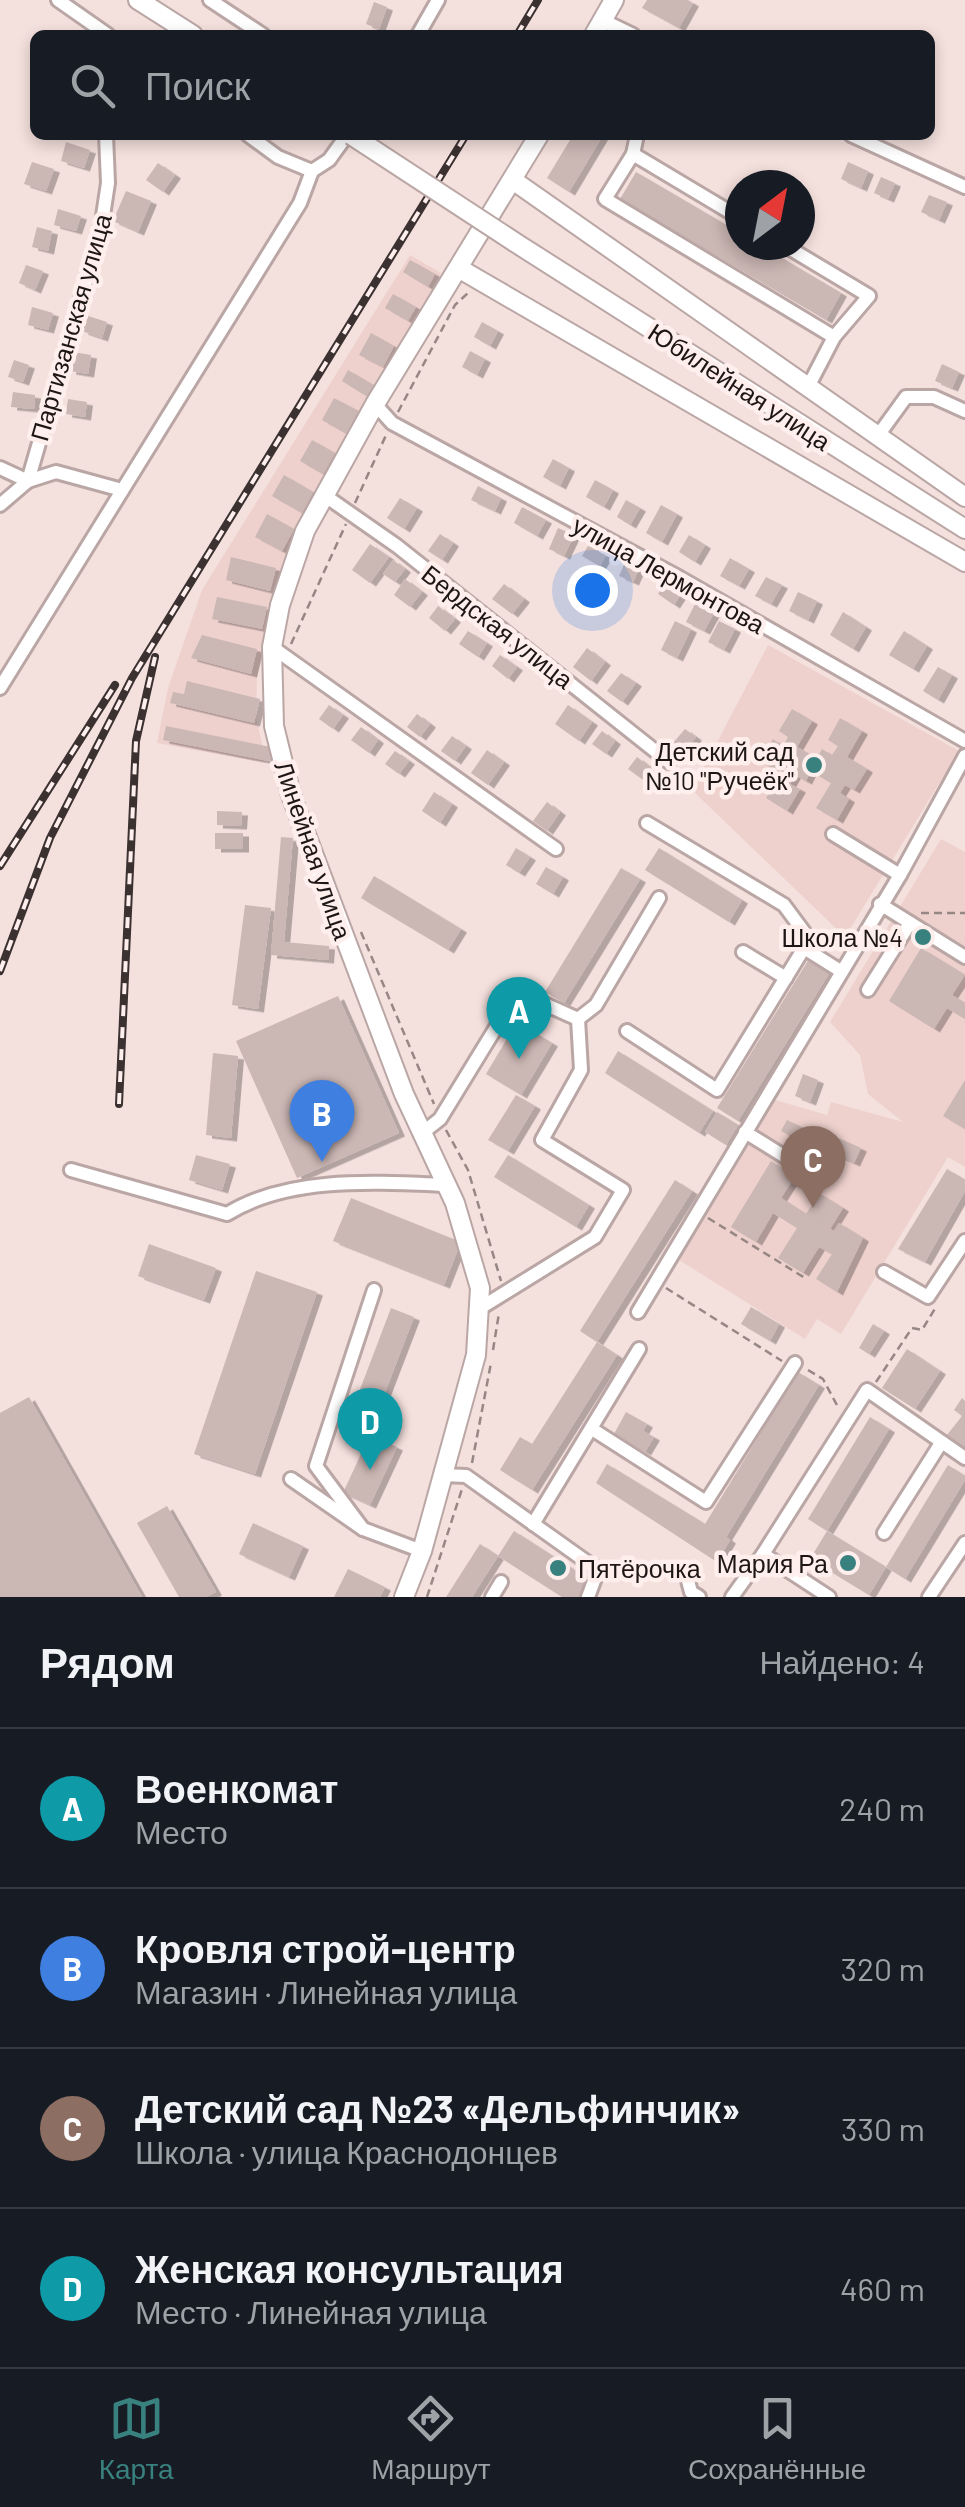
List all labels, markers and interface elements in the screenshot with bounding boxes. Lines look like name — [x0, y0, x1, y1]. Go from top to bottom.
search box — [30, 30, 935, 140]
icon: search — [65, 58, 120, 113]
text: Поиск — [145, 62, 250, 108]
north arrow — [725, 170, 815, 260]
street label: Партизанская улица — [23, 210, 117, 444]
street label: Юбилейная улица — [643, 316, 837, 456]
street label: улица Лермонтова — [568, 509, 770, 639]
street label: Бердская улица — [417, 558, 580, 694]
your location — [567, 565, 618, 616]
place label: Детский сад №10 "Ручеёк" — [645, 736, 794, 795]
marker: Детский сад №10 "Ручеёк" — [803, 754, 825, 776]
street label: Линейная улица — [269, 757, 359, 943]
place label: Школа №4 — [781, 922, 903, 952]
marker: Школа №4 — [912, 926, 934, 948]
pin: A — [486, 976, 552, 1059]
pin: B — [290, 1080, 354, 1162]
pin: C — [780, 1126, 846, 1208]
pin: D — [338, 1388, 402, 1470]
place label: Мария Ра — [717, 1548, 828, 1578]
marker: Мария Ра — [837, 1552, 859, 1574]
place label: Пятёрочка — [578, 1553, 701, 1583]
marker: Пятёрочка — [547, 1557, 569, 1579]
text: Рядом — [40, 1636, 175, 1686]
text: Найдено: 4 — [759, 1642, 925, 1680]
text: Военкомат — [135, 1765, 338, 1811]
text: A — [62, 1789, 83, 1827]
text: 240 m — [839, 1789, 925, 1827]
text: Место — [135, 1812, 228, 1850]
text: Кровля строй-центр — [135, 1925, 516, 1971]
text: B — [63, 1949, 82, 1987]
text: 320 m — [840, 1949, 925, 1987]
text: Магазин · Линейная улица — [135, 1972, 517, 2010]
text: Детский сад №23 «Дельфинчик» — [135, 2085, 740, 2131]
text: C — [63, 2109, 82, 2147]
text: 330 m — [841, 2109, 925, 2147]
text: Школа · улица Краснодонцев — [135, 2132, 558, 2170]
text: Женская консультация — [135, 2245, 564, 2291]
text: D — [63, 2269, 82, 2307]
text: 460 m — [840, 2269, 925, 2307]
text: Место · Линейная улица — [135, 2292, 487, 2330]
tab: Карта — [99, 2391, 174, 2486]
tab: Маршрут — [371, 2391, 490, 2486]
tab: Сохранённые — [688, 2391, 866, 2486]

